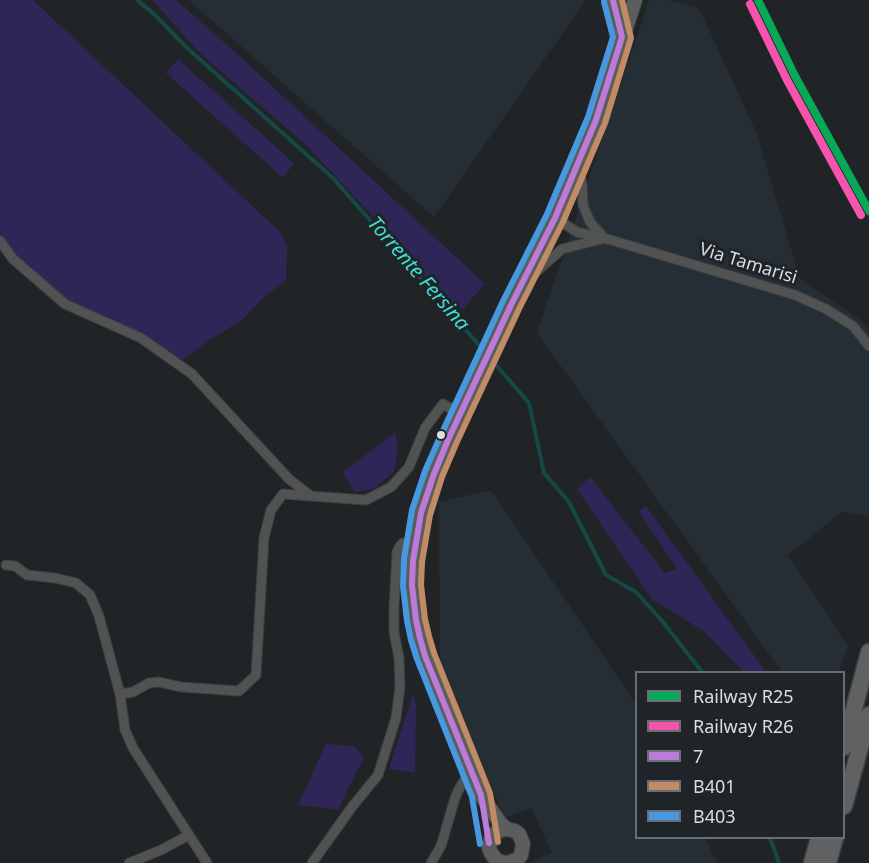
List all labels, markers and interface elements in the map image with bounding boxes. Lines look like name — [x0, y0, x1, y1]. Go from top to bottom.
water label: Torrente Fersina — [362, 212, 474, 336]
street label: Via Tamarisi — [696, 239, 800, 289]
unlabelled marker — [435, 429, 447, 441]
legend — [635, 671, 845, 839]
text: Railway R25 — [693, 684, 793, 708]
text: Railway R26 — [693, 714, 793, 738]
text: 7 — [693, 744, 703, 768]
text: B401 — [693, 774, 736, 798]
text: B403 — [693, 804, 736, 828]

